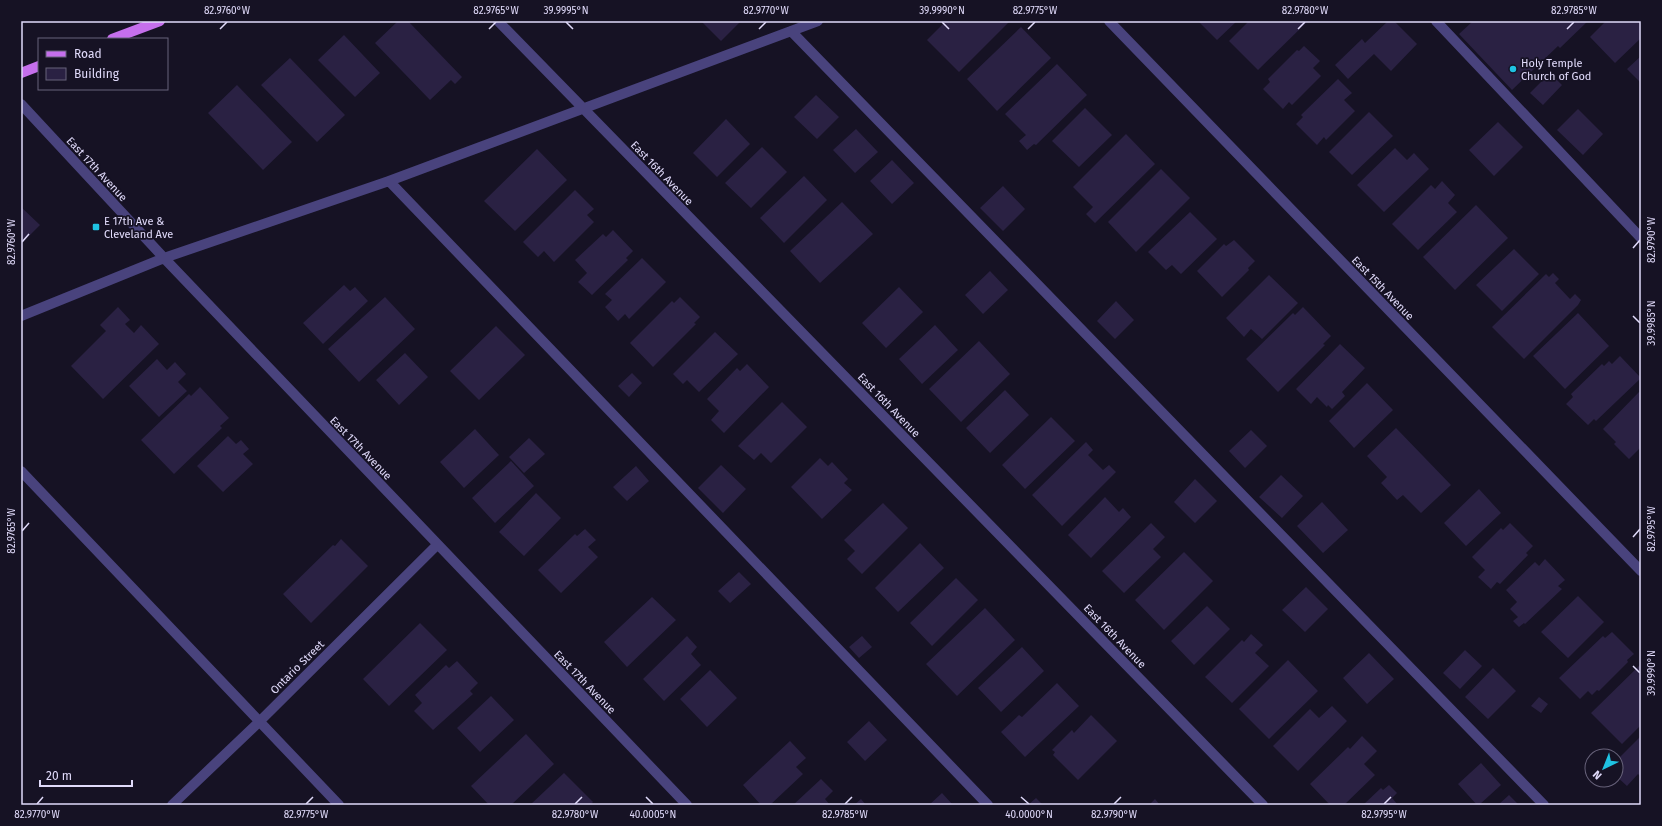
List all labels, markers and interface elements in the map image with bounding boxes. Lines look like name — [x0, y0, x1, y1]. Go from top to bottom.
text: 82.9760°W — [204, 5, 251, 17]
text: 82.9765°W — [473, 5, 519, 17]
text: 39.9995°N — [544, 5, 589, 17]
text: 82.9770°W — [743, 5, 789, 17]
text: 39.9990°N — [919, 5, 965, 17]
text: 82.9775°W — [1013, 5, 1058, 17]
text: 82.9780°W — [1282, 5, 1329, 17]
text: 82.9785°W — [1551, 5, 1598, 17]
legend — [38, 38, 168, 90]
text: Road — [74, 47, 102, 61]
place label: Holy Temple Church of God — [1521, 57, 1591, 83]
marker: Holy Temple Church of God — [1508, 64, 1518, 74]
text: Building — [74, 67, 120, 81]
street label: East 17th Avenue — [64, 135, 130, 204]
street label: East 16th Avenue — [628, 139, 696, 208]
place label: E 17th Ave & Cleveland Ave — [104, 215, 173, 241]
text: 82.9790°W — [1646, 216, 1658, 263]
text: 82.9760°W — [6, 218, 18, 265]
marker: E 17th Ave & Cleveland Ave — [91, 222, 101, 232]
street label: East 15th Avenue — [1349, 254, 1416, 323]
text: 39.9985°N — [1646, 300, 1658, 346]
street label: East 16th Avenue — [855, 371, 923, 440]
street label: East 17th Avenue — [327, 414, 394, 483]
text: 82.9795°W — [1646, 506, 1658, 552]
text: 82.9765°W — [6, 508, 18, 554]
street label: East 16th Avenue — [1081, 602, 1149, 671]
street label: Ontario Street — [268, 638, 327, 697]
street label: East 17th Avenue — [551, 648, 618, 717]
text: 39.9990°N — [1646, 650, 1658, 696]
north arrow — [1584, 748, 1624, 788]
scale bar — [40, 762, 132, 788]
text: N — [1590, 768, 1605, 782]
text: 20 m — [46, 769, 72, 783]
text: 82.9770°W — [14, 809, 60, 821]
text: 82.9775°W — [284, 809, 329, 821]
text: 82.9780°W — [552, 809, 599, 821]
text: 40.0005°N — [630, 809, 676, 821]
text: 82.9785°W — [822, 809, 869, 821]
text: 40.0000°N — [1005, 809, 1053, 821]
text: 82.9790°W — [1091, 809, 1138, 821]
text: 82.9795°W — [1361, 809, 1407, 821]

